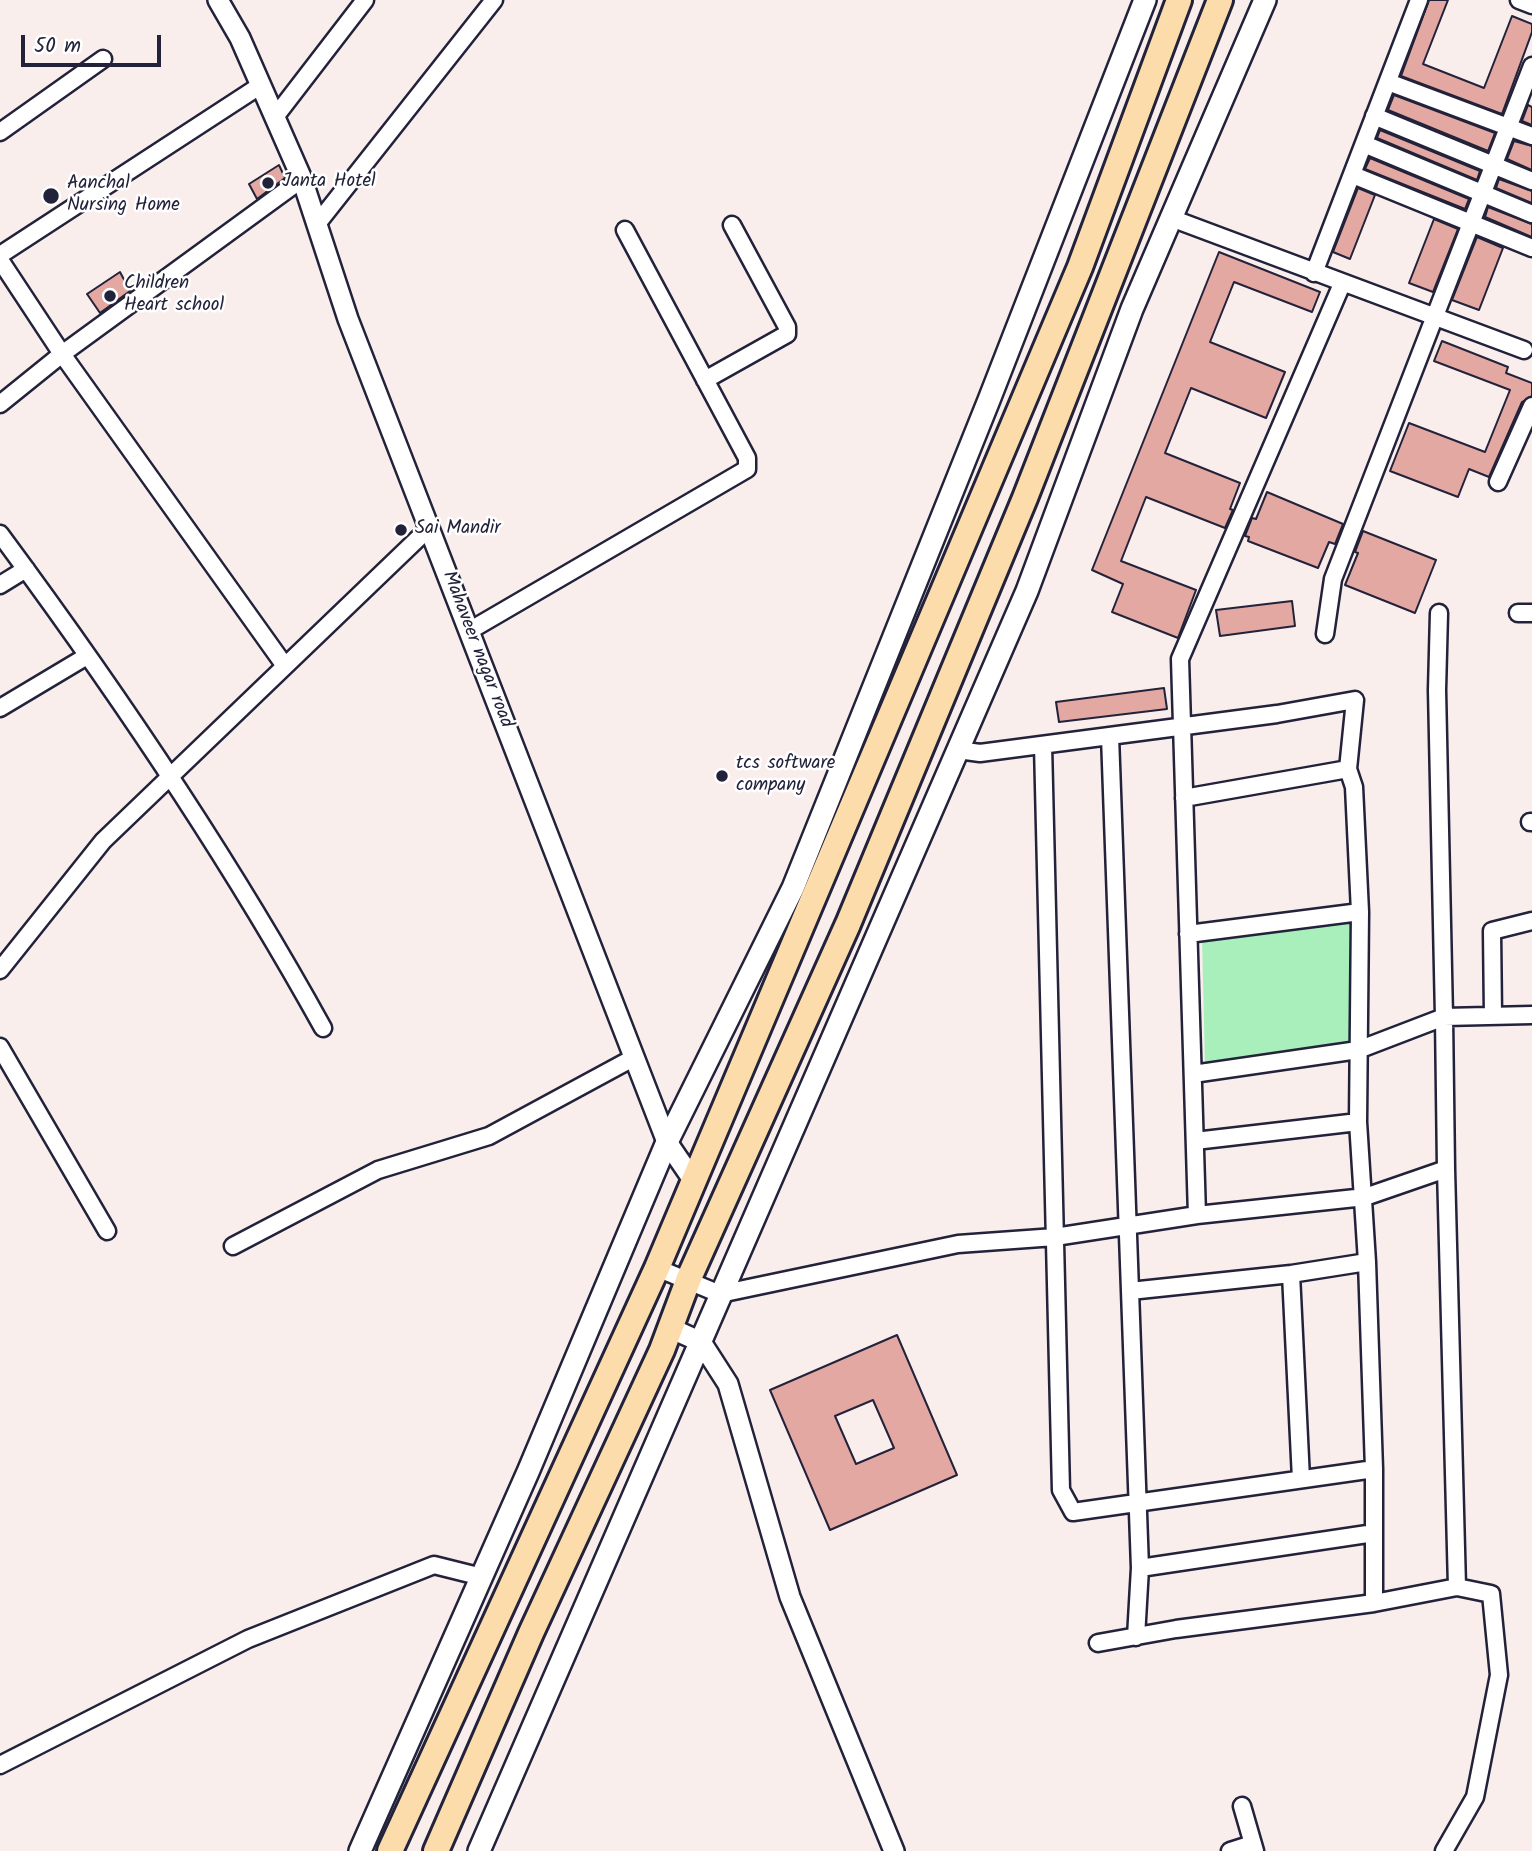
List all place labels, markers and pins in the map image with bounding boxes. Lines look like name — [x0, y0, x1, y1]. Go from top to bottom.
place label: Janta Hotel — [282, 172, 376, 194]
place label: Aanchal Nursing Home — [67, 174, 180, 218]
marker: Janta Hotel — [260, 175, 276, 191]
marker: Aanchal Nursing Home — [41, 186, 61, 206]
place label: Children Heart school — [124, 274, 224, 318]
marker: Children Heart school — [102, 288, 118, 304]
place label: Sai Mandir — [415, 519, 500, 541]
marker: Sai Mandir — [393, 522, 409, 538]
place label: tcs software company — [736, 754, 835, 798]
marker: tcs software company — [714, 768, 730, 784]

